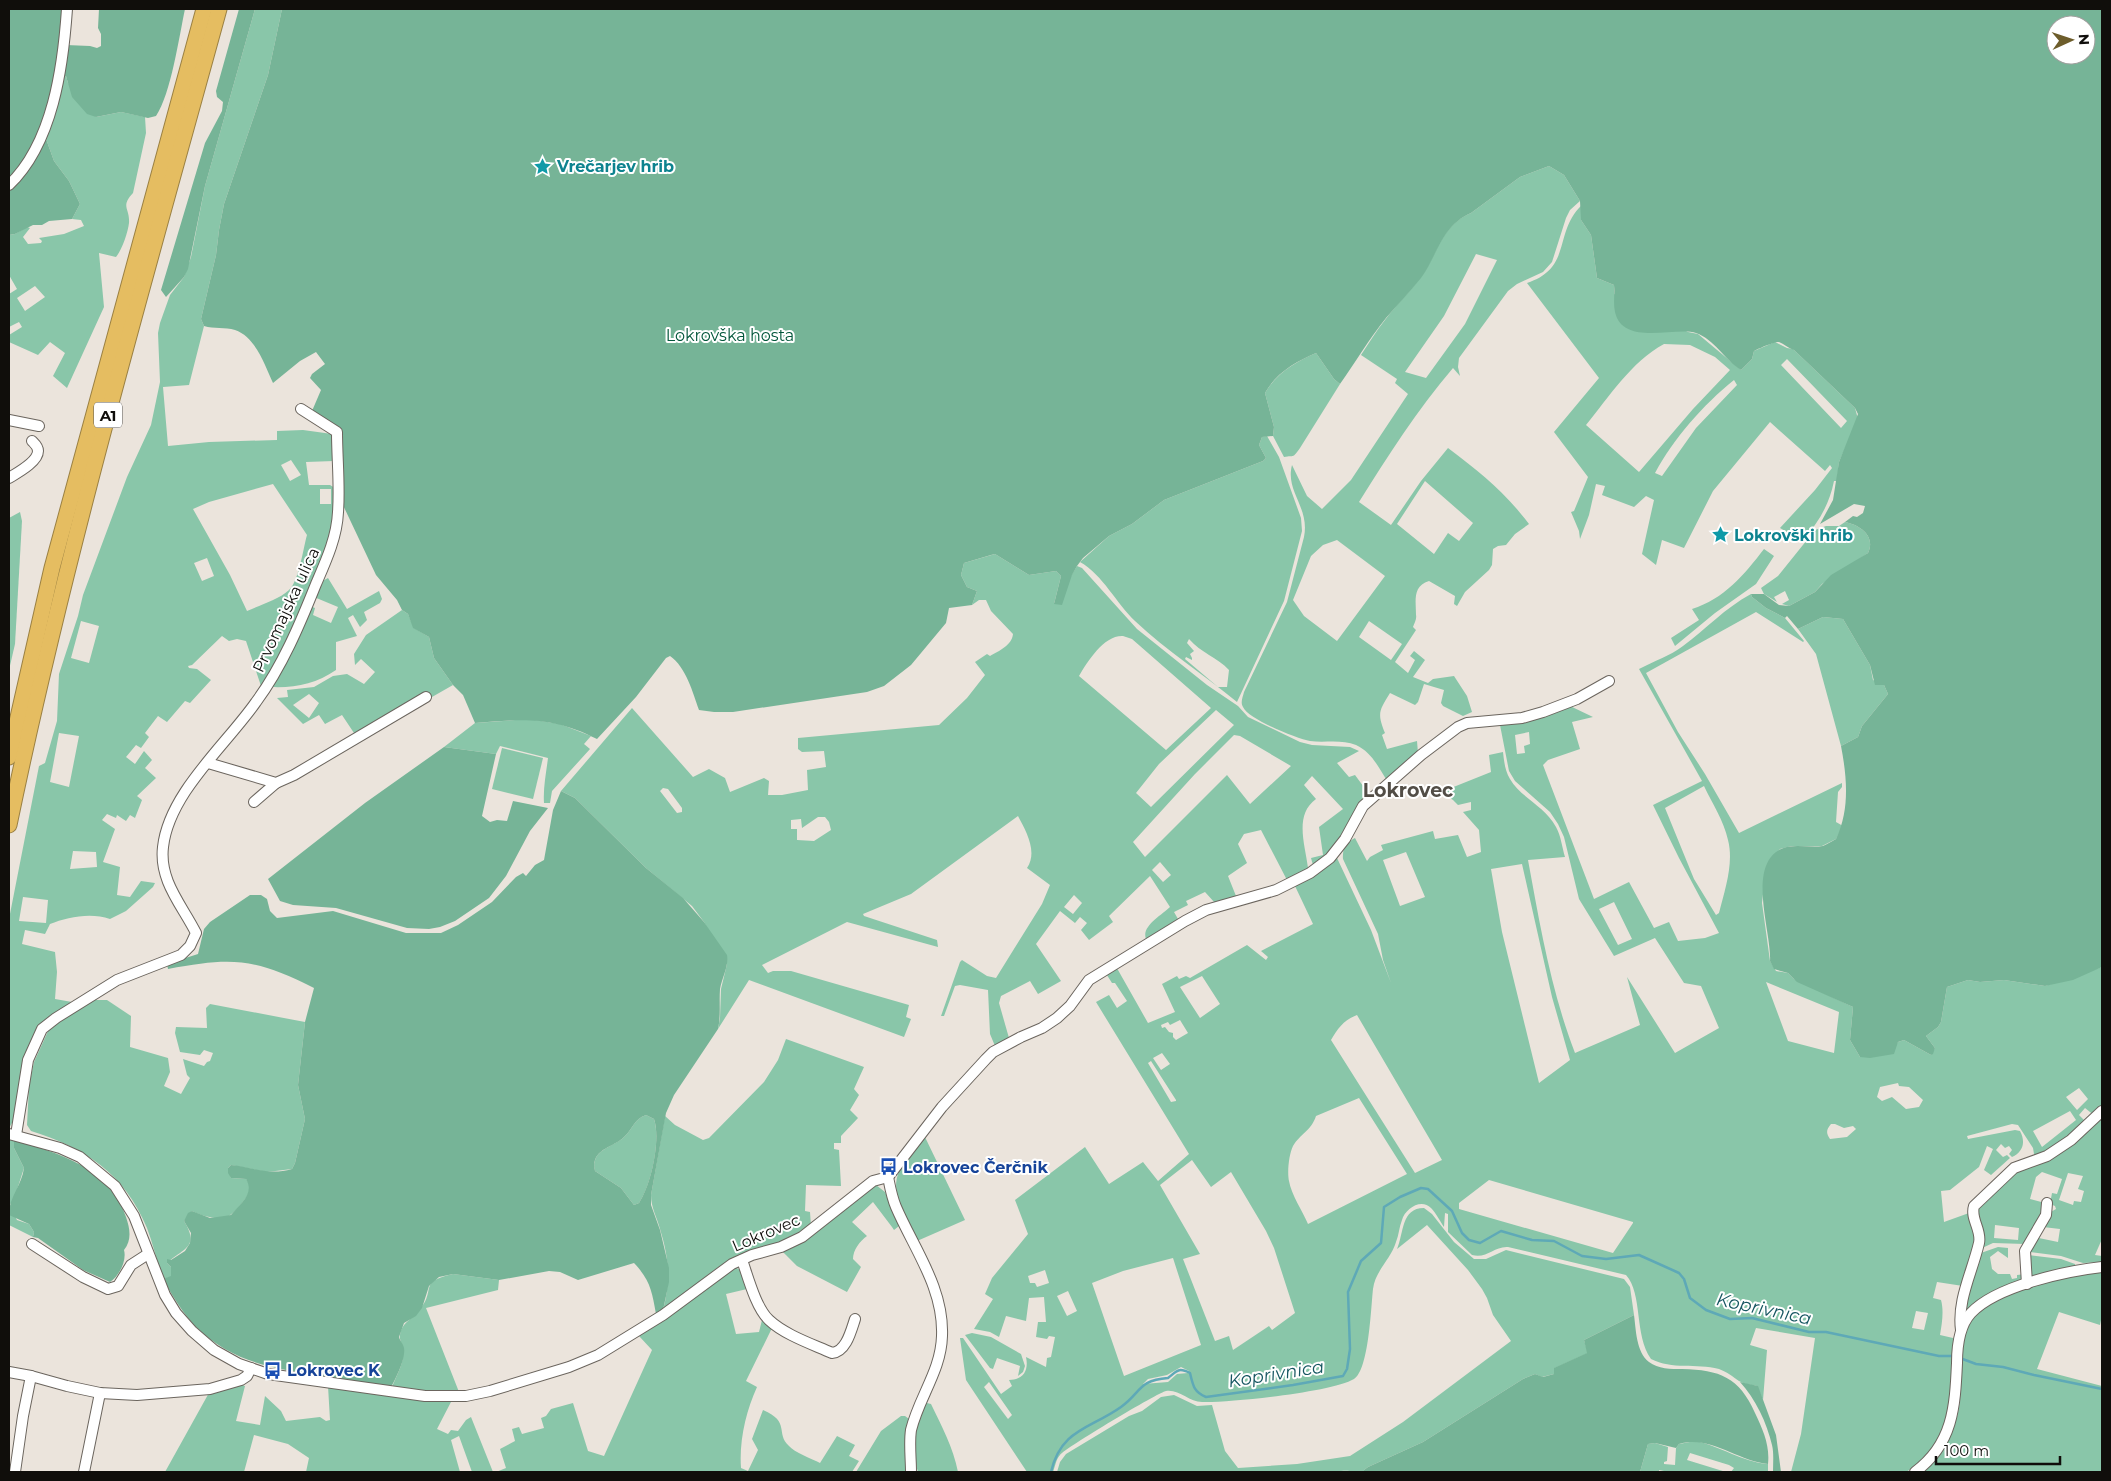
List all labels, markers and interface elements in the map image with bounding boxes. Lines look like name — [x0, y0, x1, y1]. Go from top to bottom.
north arrow — [2046, 15, 2096, 65]
text: N — [2075, 33, 2093, 45]
place icon: Vrečarjev hrib — [533, 156, 553, 176]
place label: Vrečarjev hrib — [556, 157, 674, 176]
park label: Lokrovška hosta — [666, 326, 794, 345]
road number: A1 — [94, 402, 122, 428]
place icon: Lokrovški hrib — [1710, 525, 1730, 545]
place label: Lokrovški hrib — [1734, 526, 1853, 545]
street label: Prvomajska ulica — [249, 544, 323, 676]
district label: Lokrovec — [1363, 779, 1453, 802]
bus stop icon: Lokrovec Čerčnik — [879, 1157, 899, 1177]
place label: Lokrovec Čerčnik — [903, 1158, 1048, 1177]
street label: Lokrovec — [729, 1210, 803, 1256]
water label: Koprivnica — [1714, 1288, 1814, 1330]
water label: Koprivnica — [1227, 1356, 1325, 1392]
bus stop icon: Lokrovec K — [263, 1360, 283, 1380]
place label: Lokrovec K — [287, 1361, 381, 1380]
scale bar — [1936, 1434, 2060, 1466]
text: 100 m — [1944, 1441, 1989, 1460]

